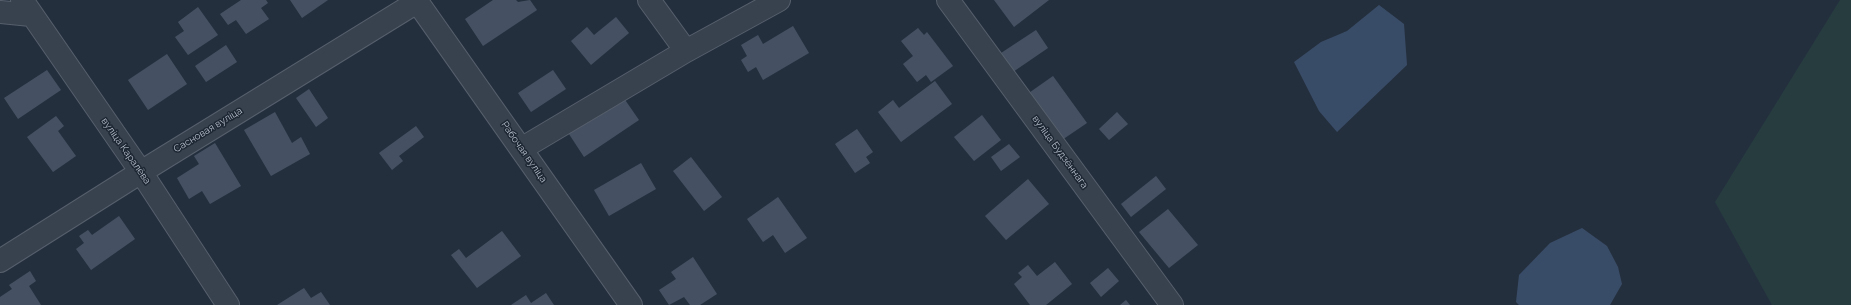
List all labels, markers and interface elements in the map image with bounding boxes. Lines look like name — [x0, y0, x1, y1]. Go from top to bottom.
street label: Сасновая вуліца — [171, 105, 245, 155]
street label: вуліца Будзённага — [1030, 113, 1090, 191]
street label: вуліца Каралёва — [99, 116, 153, 186]
street label: Рабочая вуліца — [498, 119, 550, 185]

